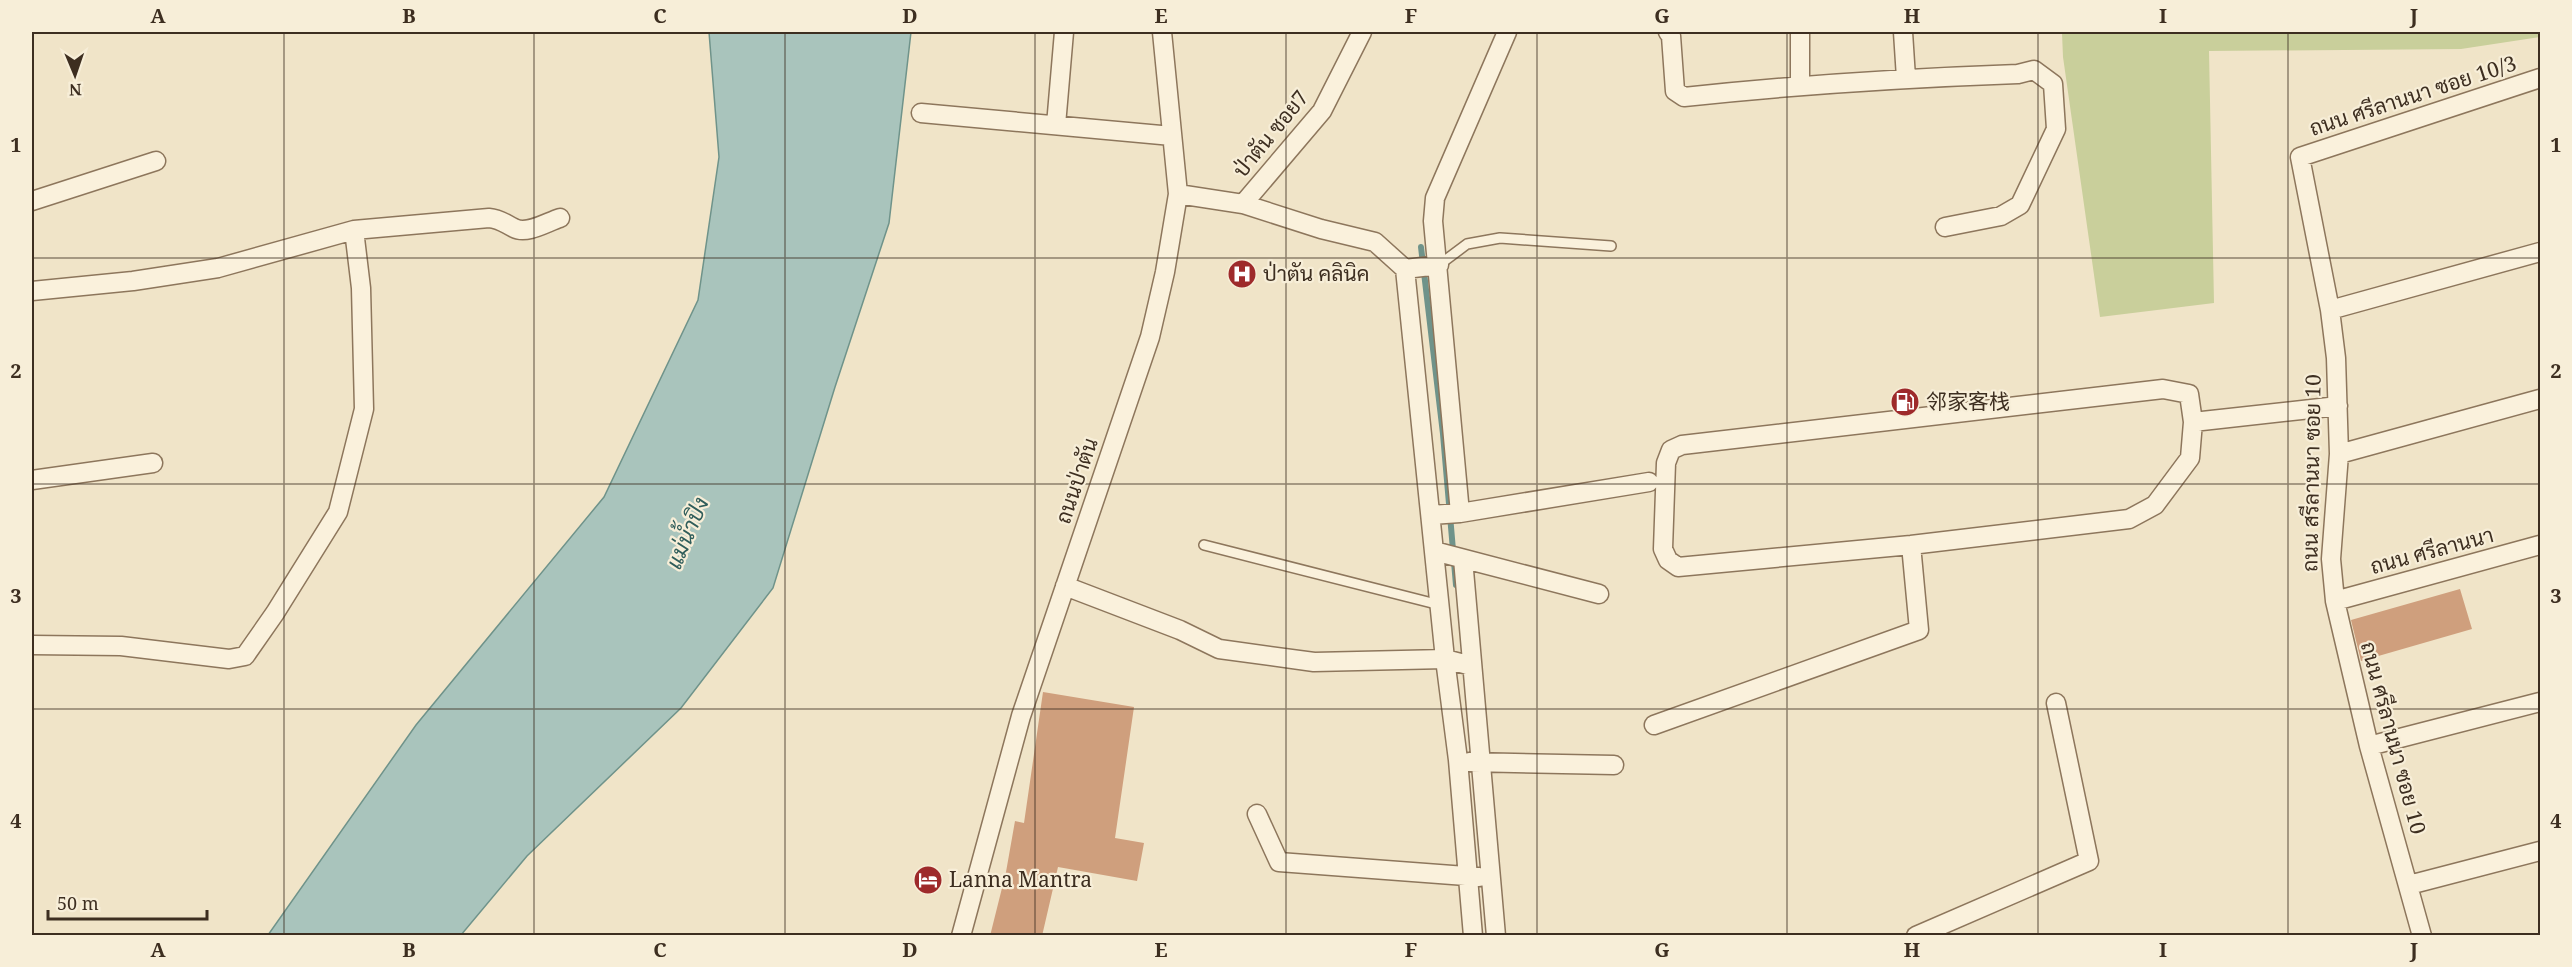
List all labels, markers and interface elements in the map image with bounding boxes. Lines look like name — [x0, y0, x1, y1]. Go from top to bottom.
text: A — [150, 2, 166, 29]
text: B — [402, 2, 416, 29]
text: C — [653, 2, 667, 29]
text: D — [902, 2, 918, 29]
text: E — [1154, 2, 1168, 29]
text: F — [1405, 2, 1417, 29]
text: G — [1654, 2, 1670, 29]
text: H — [1904, 2, 1920, 29]
text: I — [2159, 2, 2167, 29]
text: J — [2409, 2, 2418, 29]
north arrow — [45, 45, 105, 105]
street label: ถนน ศรีลานนา ซอย 10/3 — [2306, 48, 2520, 142]
text: N — [68, 79, 82, 101]
street label: ป่าตัน ซอย7 — [1226, 84, 1314, 183]
text: 1 — [10, 131, 22, 158]
text: 1 — [2550, 131, 2562, 158]
hospital icon: ป่าตัน คลินิค — [1226, 258, 1258, 290]
place label: ป่าตัน คลินิค — [1263, 259, 1369, 287]
text: 2 — [10, 357, 22, 384]
text: 2 — [2550, 357, 2562, 384]
street label: ถนน สรีลานนา ซอย 10 — [2295, 374, 2327, 572]
fuel station icon: 邻家客栈 — [1889, 386, 1921, 418]
place label: 邻家客栈 — [1926, 387, 2010, 415]
street label: ถนนป่าตัน — [1048, 434, 1104, 527]
water label: แม่น้ำปิง — [655, 491, 715, 573]
street label: ถนน ศรีลานนา — [2367, 520, 2496, 580]
text: 3 — [10, 582, 22, 609]
text: 3 — [2550, 582, 2562, 609]
street label: ถนน ศรีลานนา ซอย 10 — [2355, 638, 2433, 837]
text: 4 — [10, 807, 22, 834]
text: 4 — [2550, 807, 2562, 834]
hotel icon: Lanna Mantra — [912, 864, 944, 896]
place label: Lanna Mantra — [949, 865, 1092, 893]
scale bar — [48, 883, 207, 921]
text: 50 m — [57, 891, 99, 915]
text: A — [150, 936, 166, 963]
text: B — [402, 936, 416, 963]
text: C — [653, 936, 667, 963]
text: D — [902, 936, 918, 963]
text: E — [1154, 936, 1168, 963]
text: F — [1405, 936, 1417, 963]
text: G — [1654, 936, 1670, 963]
text: H — [1904, 936, 1920, 963]
text: I — [2159, 936, 2167, 963]
text: J — [2409, 936, 2418, 963]

